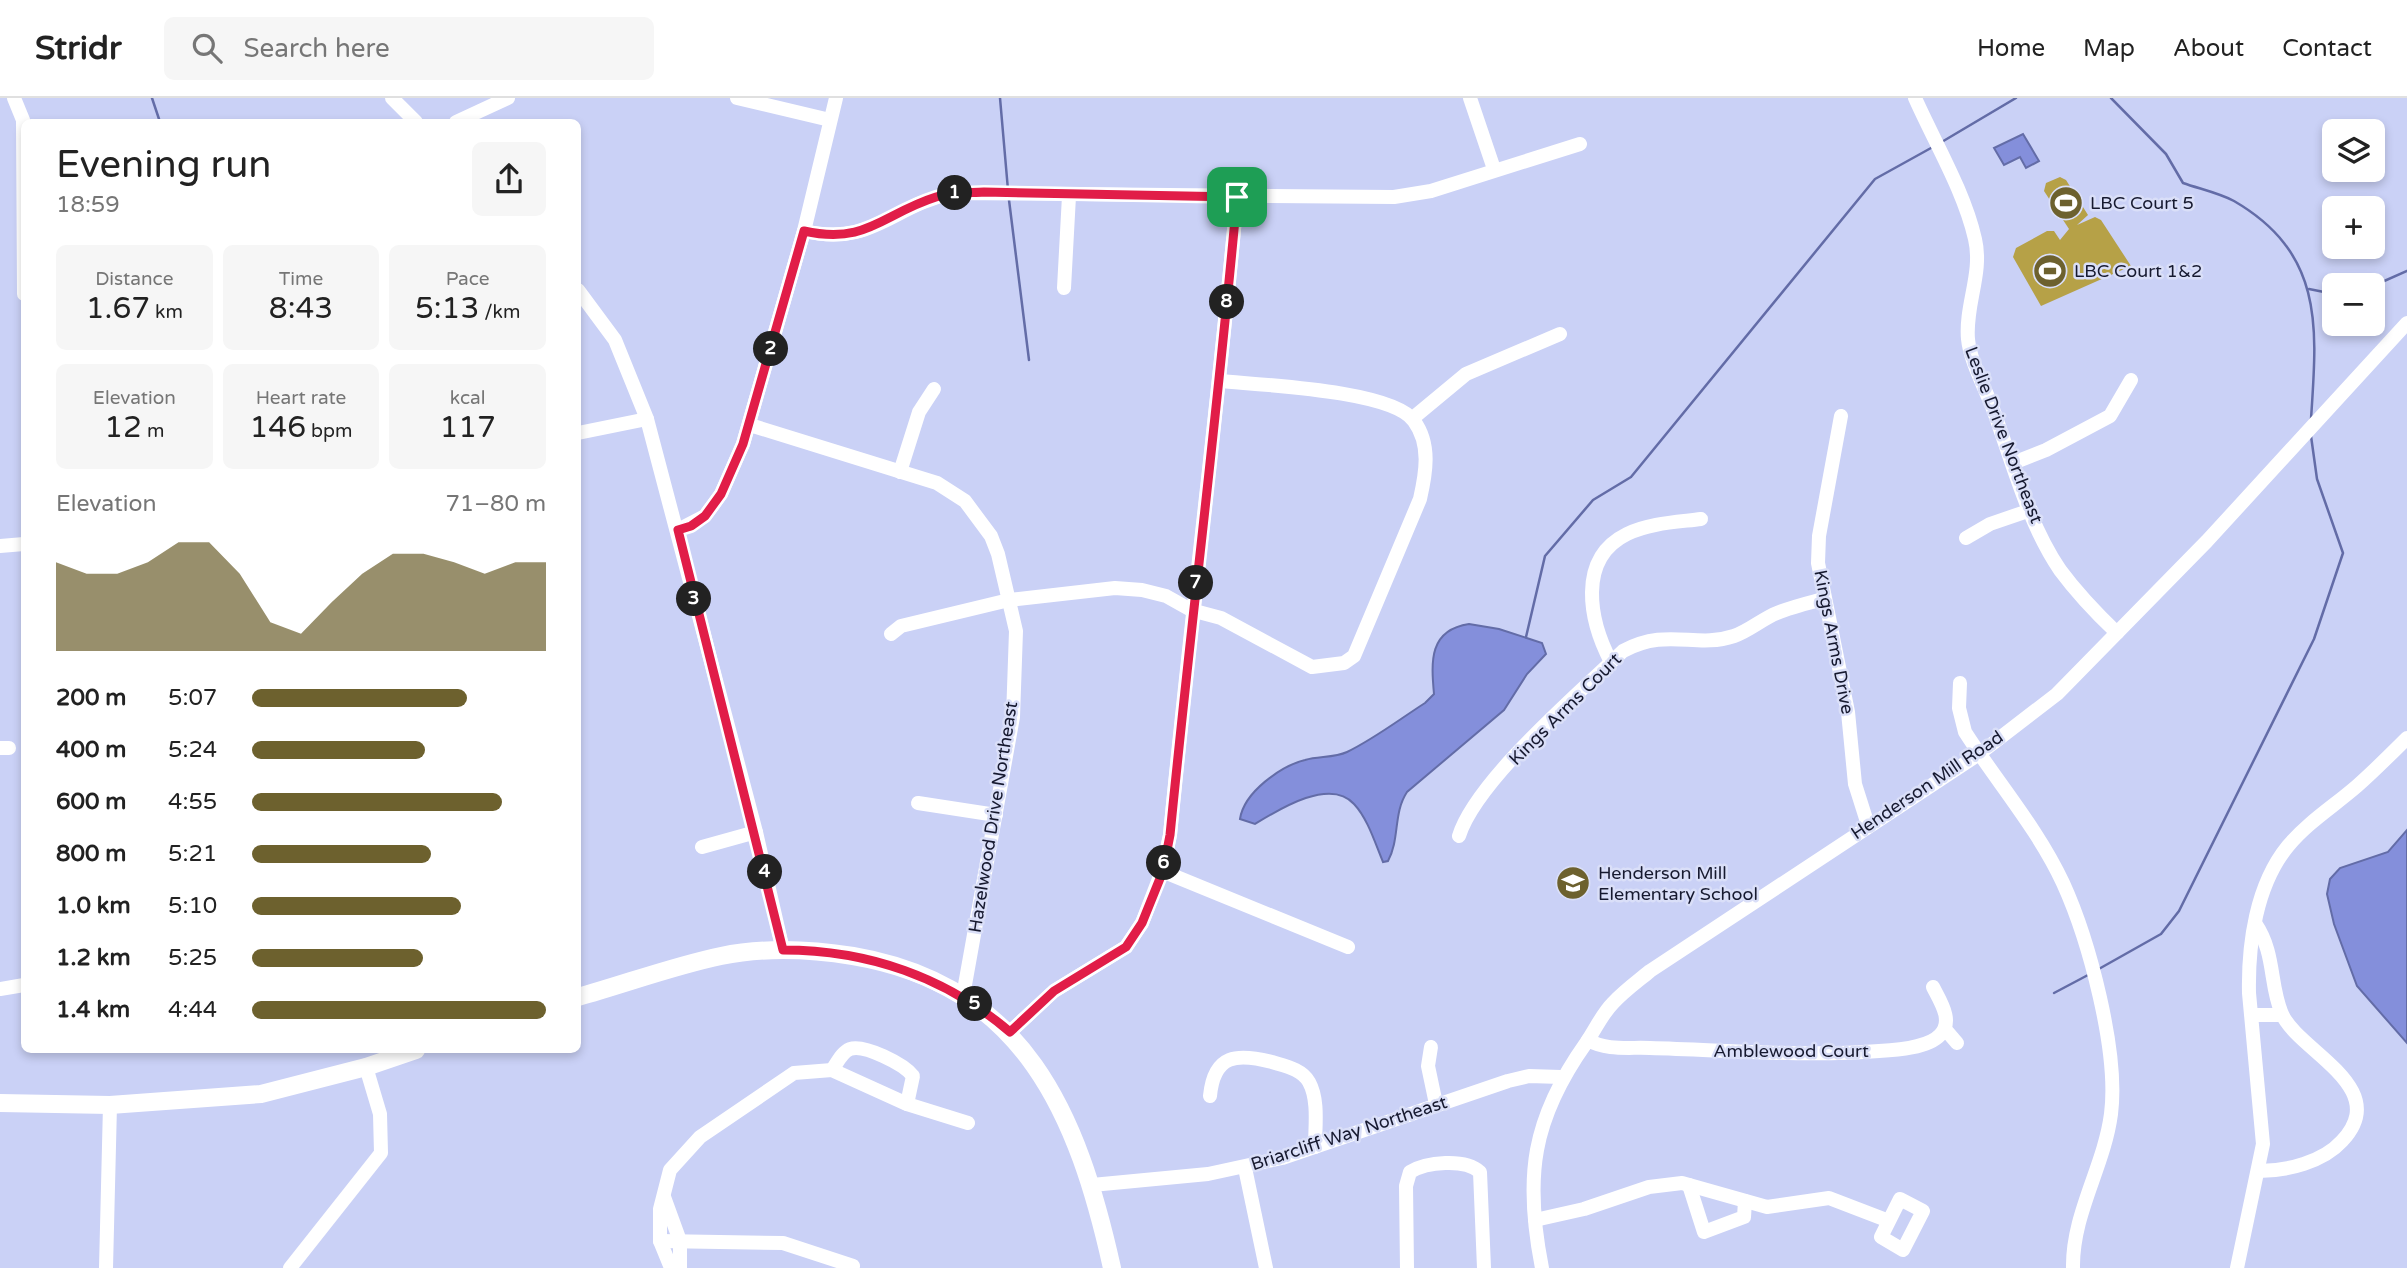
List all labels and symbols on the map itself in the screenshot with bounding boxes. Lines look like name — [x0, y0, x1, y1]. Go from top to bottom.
pin — [1207, 167, 1267, 227]
pin: 1 — [937, 176, 972, 210]
sports icon: LBC Court 5 — [2047, 184, 2085, 222]
place label: LBC Court 5 — [2090, 192, 2194, 214]
sports icon: LBC Court 1&2 — [2031, 252, 2069, 290]
place label: LBC Court 1&2 — [2074, 260, 2202, 282]
pin: 8 — [1210, 284, 1244, 320]
pin: 2 — [754, 331, 788, 366]
street label: Leslie Drive Northeast — [1960, 343, 2048, 527]
pin: 7 — [1178, 566, 1214, 601]
street label: Kings Arms Drive — [1809, 568, 1859, 716]
pin: 3 — [676, 582, 712, 616]
street label: Kings Arms Court — [1504, 648, 1626, 770]
street label: Hazelwood Drive Northeast — [964, 700, 1022, 934]
street label: Henderson Mill Road — [1847, 726, 2007, 844]
pin: 6 — [1146, 846, 1182, 880]
pin: 4 — [748, 854, 782, 890]
place label: Henderson Mill Elementary School — [1598, 862, 1758, 905]
school or university icon: Henderson Mill Elementary School — [1554, 864, 1592, 902]
pin: 5 — [958, 986, 992, 1021]
street label: Amblewood Court — [1713, 1040, 1869, 1062]
street label: Briarcliff Way Northeast — [1248, 1091, 1450, 1175]

